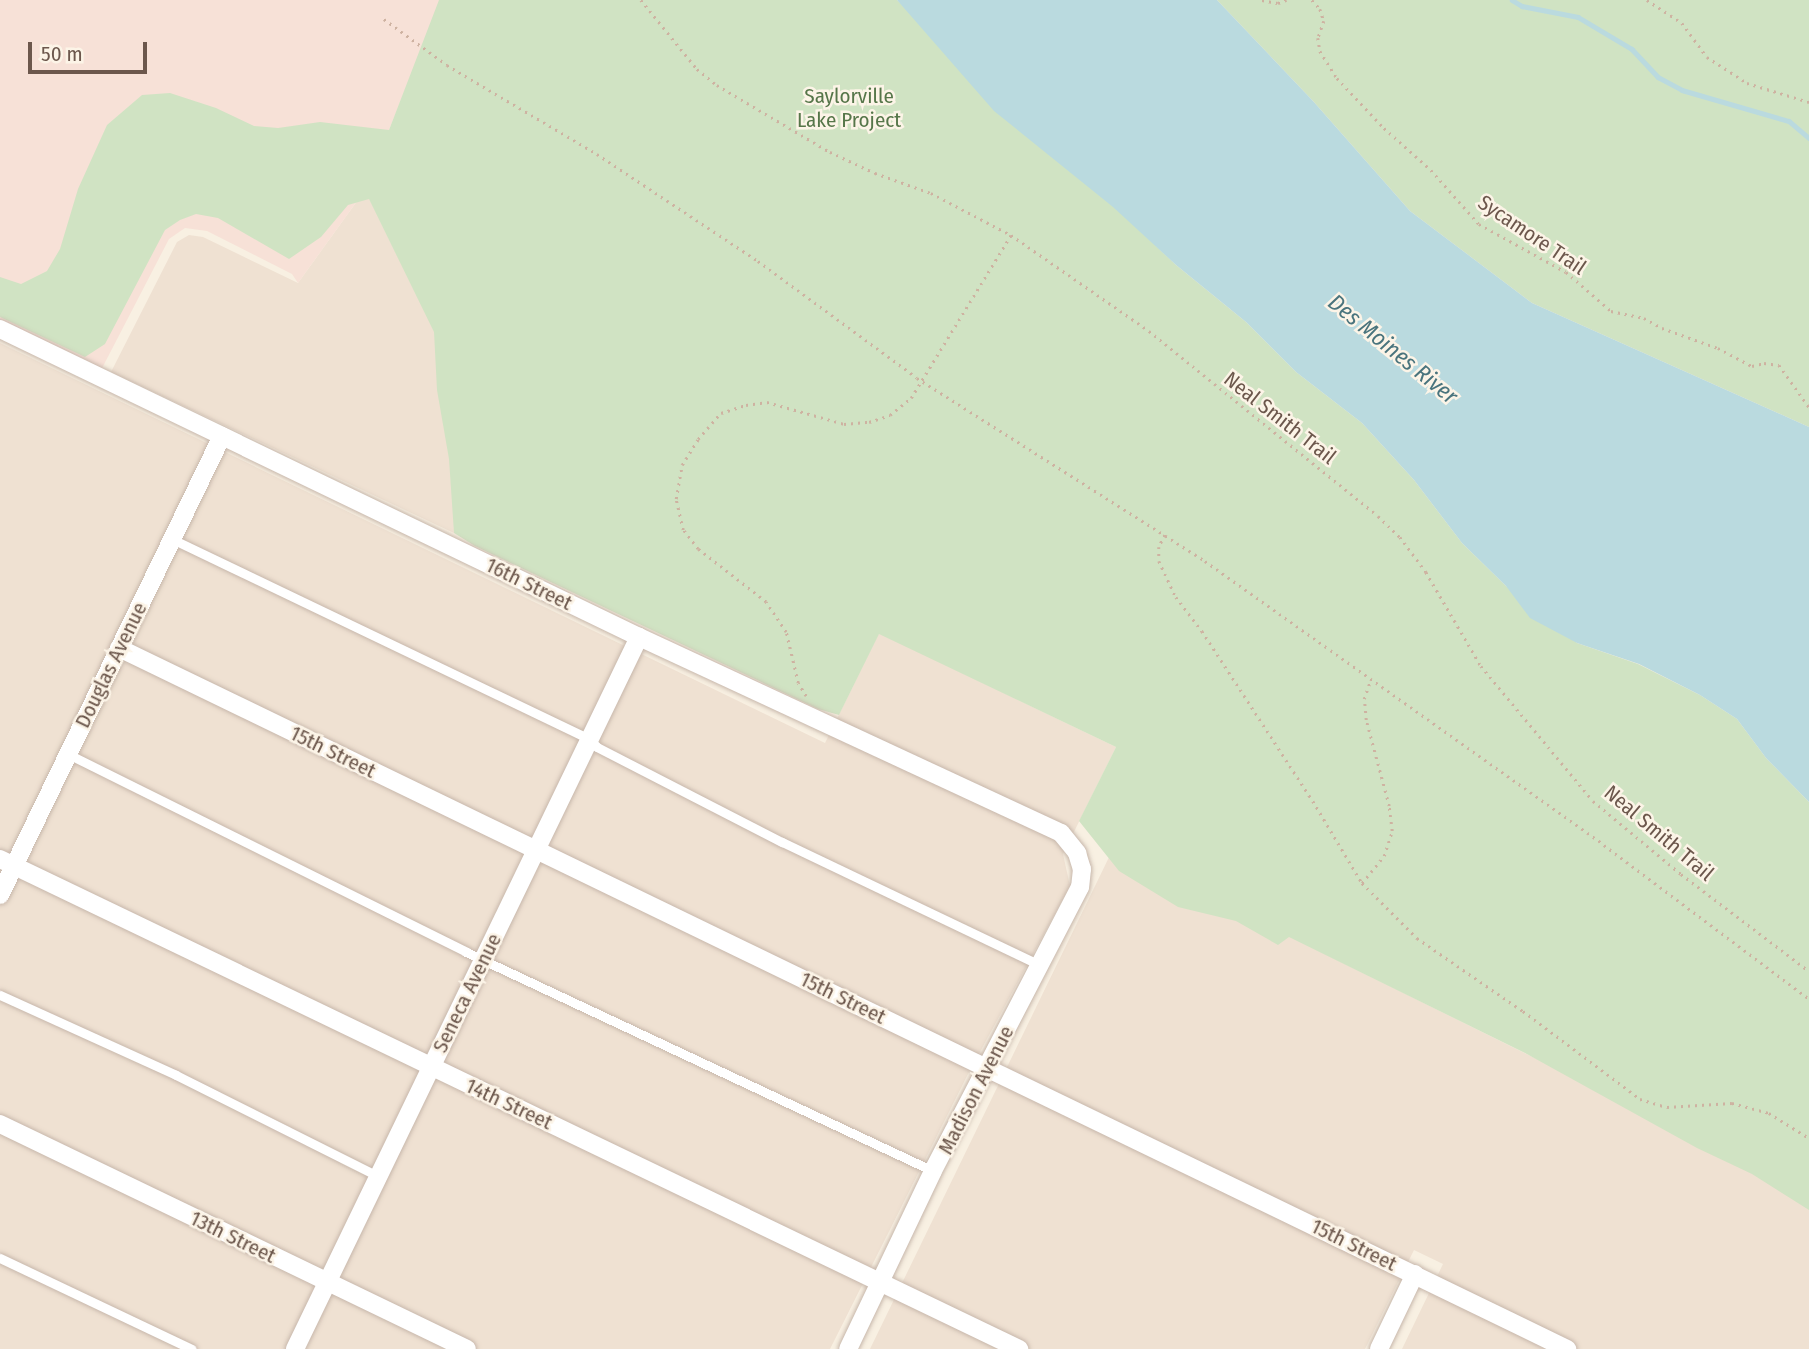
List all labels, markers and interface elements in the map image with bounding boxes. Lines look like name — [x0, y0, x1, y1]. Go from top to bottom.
scale bar — [32, 28, 150, 72]
text: 50 m — [41, 41, 83, 67]
park label: Saylorville Lake Project — [797, 83, 901, 133]
street label: Sycamore Trail — [1473, 190, 1591, 280]
water label: Des Moines River — [1323, 288, 1463, 410]
street label: Neal Smith Trail — [1219, 366, 1341, 470]
street label: 16th Street — [482, 552, 576, 616]
street label: Douglas Avenue — [70, 598, 152, 732]
street label: 15th Street — [286, 720, 380, 784]
street label: Neal Smith Trail — [1599, 780, 1719, 886]
street label: Seneca Avenue — [427, 929, 507, 1057]
street label: 15th Street — [796, 966, 890, 1030]
street label: Madison Avenue — [933, 1022, 1019, 1158]
street label: 14th Street — [462, 1073, 556, 1135]
street label: 13th Street — [186, 1205, 280, 1269]
street label: 15th Street — [1307, 1213, 1401, 1277]

